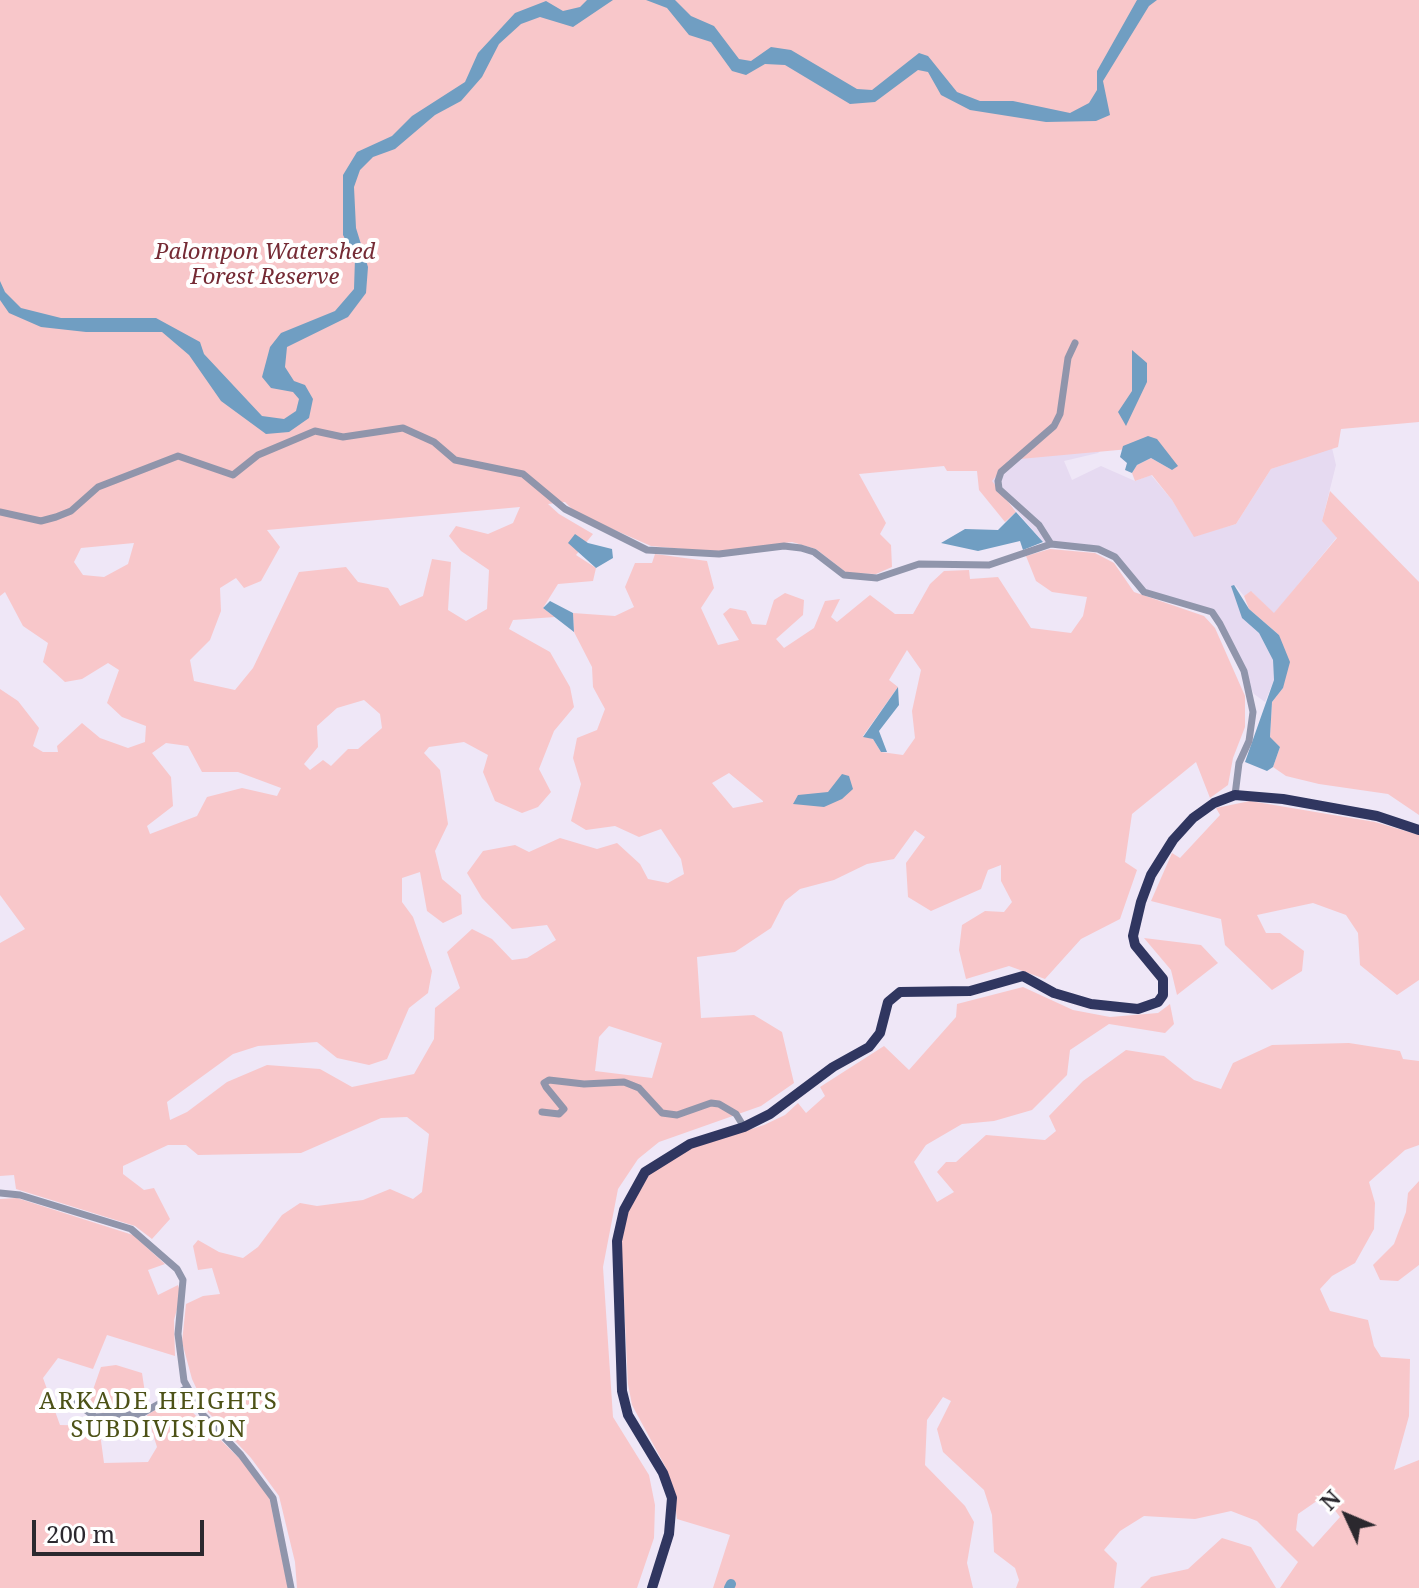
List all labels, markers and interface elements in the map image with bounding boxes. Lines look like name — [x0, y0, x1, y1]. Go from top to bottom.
park label: Palompon Watershed Forest Reserve — [155, 240, 375, 292]
district label: ARKADE HEIGHTS SUBDIVISION — [39, 1388, 279, 1444]
north arrow — [1307, 1476, 1387, 1556]
text: N — [1313, 1483, 1347, 1516]
scale bar — [36, 1504, 208, 1554]
text: 200 m — [46, 1517, 115, 1550]

